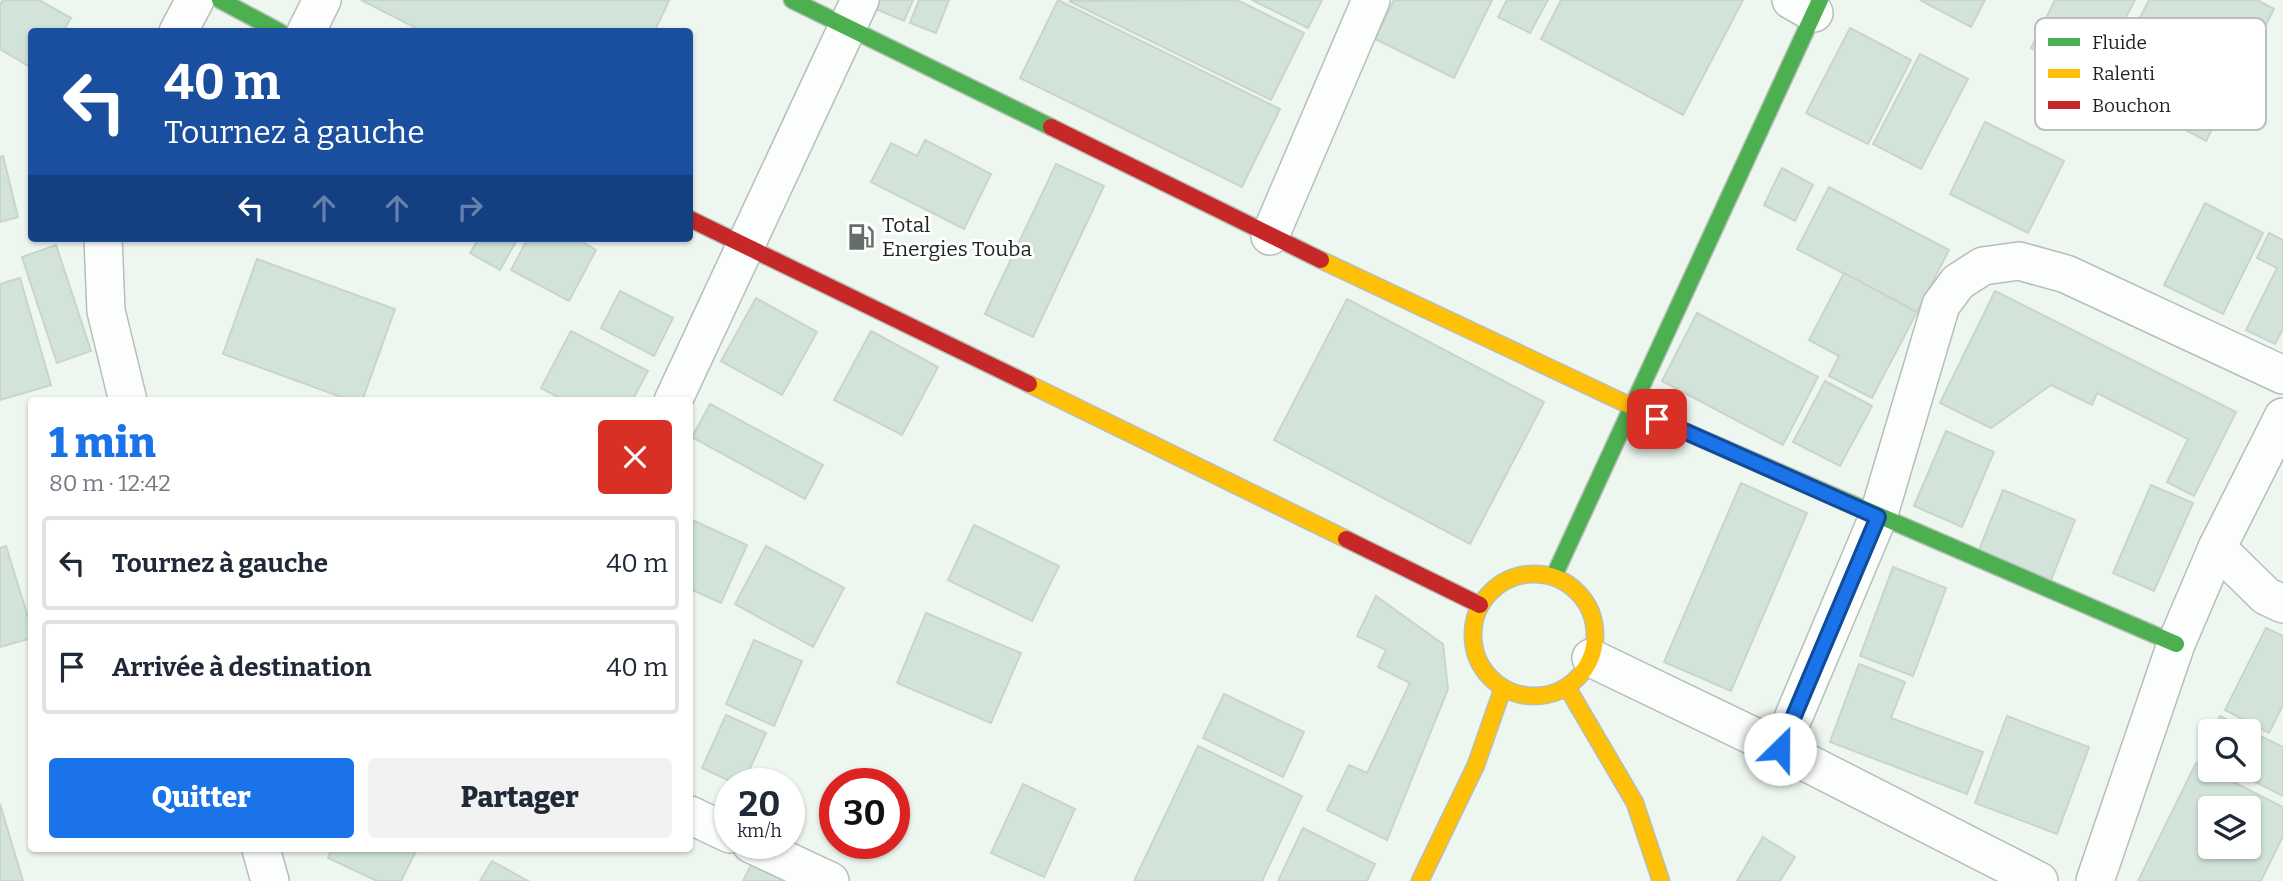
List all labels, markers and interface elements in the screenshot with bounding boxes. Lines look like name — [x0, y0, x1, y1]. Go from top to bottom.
legend — [2035, 18, 2266, 130]
text: Fluide — [2092, 31, 2147, 54]
text: 40 m — [164, 53, 281, 112]
icon: left — [49, 56, 140, 147]
text: Ralenti — [2092, 62, 2155, 85]
text: Bouchon — [2092, 94, 2171, 117]
text: Tournez à gauche — [164, 113, 425, 151]
icon: left — [232, 189, 270, 227]
icon: ahead — [305, 189, 343, 227]
icon: ahead — [378, 189, 416, 227]
icon: right — [451, 189, 489, 227]
place label: Total Energies Touba — [882, 212, 1032, 262]
fuel station icon: Total Energies Touba — [846, 222, 876, 252]
pin — [1627, 389, 1687, 449]
icon: arrive — [1638, 400, 1676, 438]
text: 1 min — [49, 418, 156, 468]
button: close — [598, 420, 672, 494]
text: 80 m · 12:42 — [49, 469, 171, 497]
icon: left — [53, 544, 91, 582]
text: Tournez à gauche — [112, 548, 328, 579]
text: 40 m — [606, 548, 668, 579]
icon: arrive — [53, 648, 91, 686]
text: Arrivée à destination — [112, 652, 371, 683]
text: 40 m — [606, 652, 668, 683]
position arrow — [1743, 712, 1817, 786]
map controls — [2198, 719, 2261, 859]
button: search — [2198, 719, 2261, 782]
button: Quitter — [49, 758, 354, 838]
button: Partager — [368, 758, 672, 838]
speed limit sign: 30 — [819, 768, 910, 859]
text: 20 — [739, 783, 780, 825]
button: layers — [2198, 796, 2261, 859]
text: km/h — [737, 820, 782, 842]

